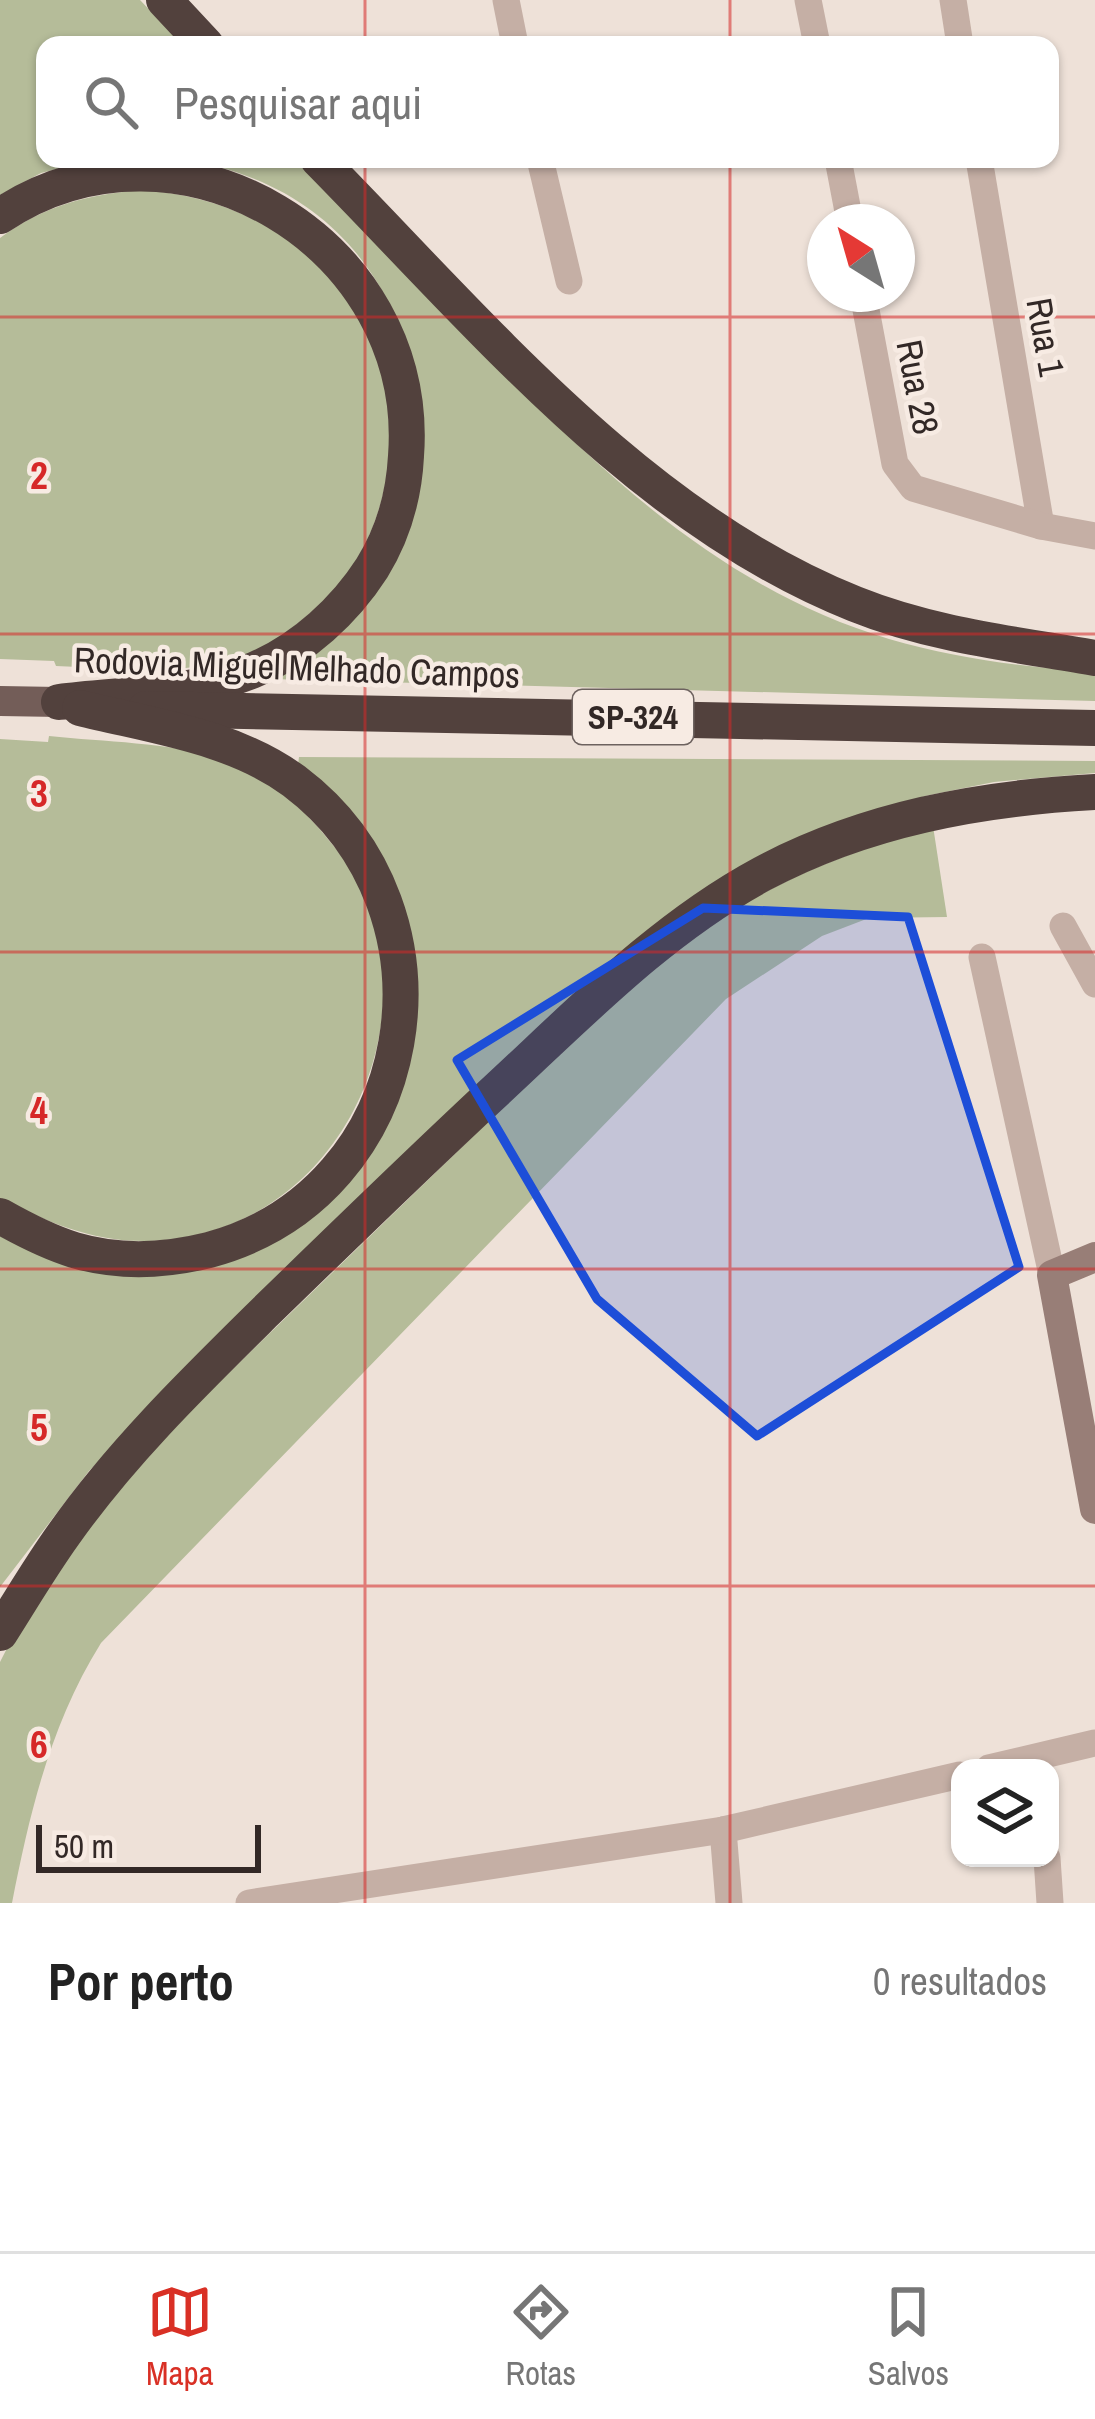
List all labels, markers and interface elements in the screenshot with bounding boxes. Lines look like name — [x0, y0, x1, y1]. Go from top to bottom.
search box — [36, 36, 1059, 168]
icon: search — [78, 69, 144, 135]
text: Pesquisar aqui — [174, 72, 422, 133]
north arrow — [807, 204, 915, 312]
street label: Rua 1 — [1016, 294, 1077, 381]
street label: Rua 28 — [885, 336, 951, 438]
text: 2 — [30, 449, 48, 501]
street label: Rodovia Miguel Melhado Campos — [73, 635, 521, 699]
road number: SP-324 — [573, 690, 693, 744]
text: 3 — [30, 767, 48, 819]
text: 4 — [30, 1084, 48, 1136]
text: 5 — [30, 1401, 48, 1453]
text: 6 — [30, 1718, 48, 1770]
map controls — [951, 1759, 1059, 1867]
button: layers — [951, 1759, 1059, 1867]
scale bar — [36, 1819, 261, 1872]
text: 50 m — [54, 1824, 114, 1868]
text: Por perto — [48, 1947, 234, 2016]
text: 0 resultados — [873, 1955, 1047, 2007]
tab: Mapa — [146, 2279, 214, 2395]
tab: Rotas — [505, 2279, 576, 2395]
tab: Salvos — [868, 2279, 949, 2395]

